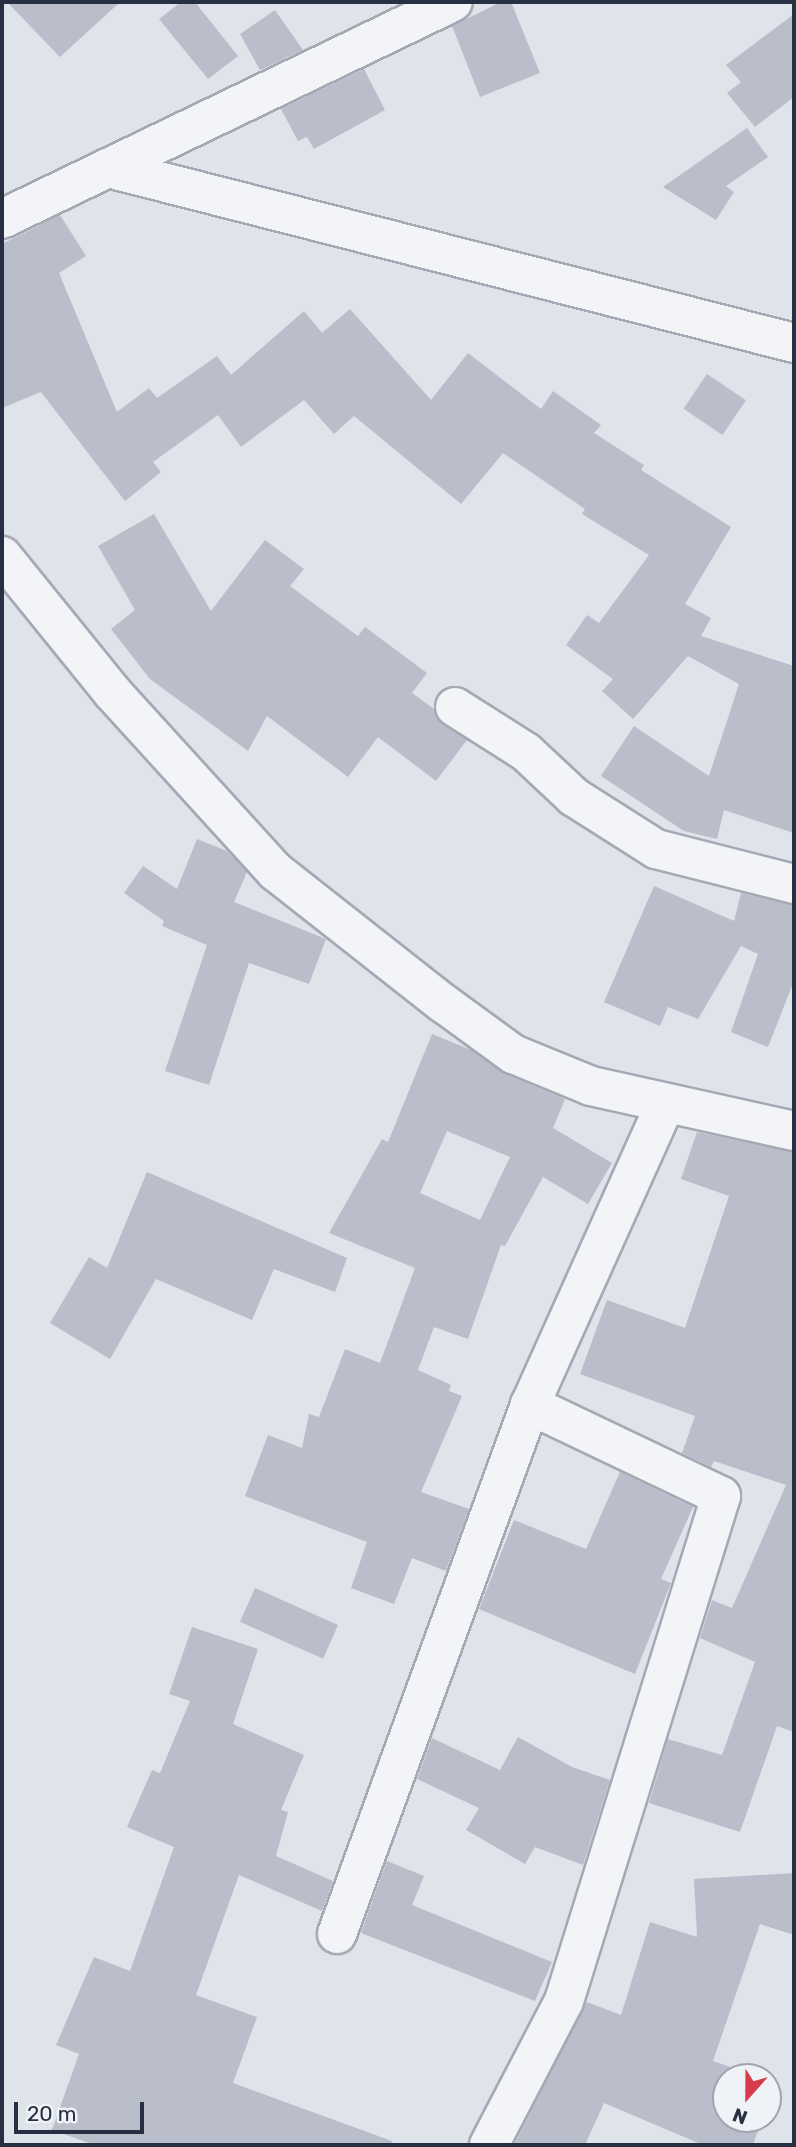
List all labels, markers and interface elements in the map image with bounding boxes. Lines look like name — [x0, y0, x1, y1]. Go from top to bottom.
north arrow — [712, 2063, 782, 2133]
scale bar — [18, 2088, 147, 2132]
text: 20 m — [27, 2101, 76, 2126]
text: N — [730, 2103, 751, 2129]

